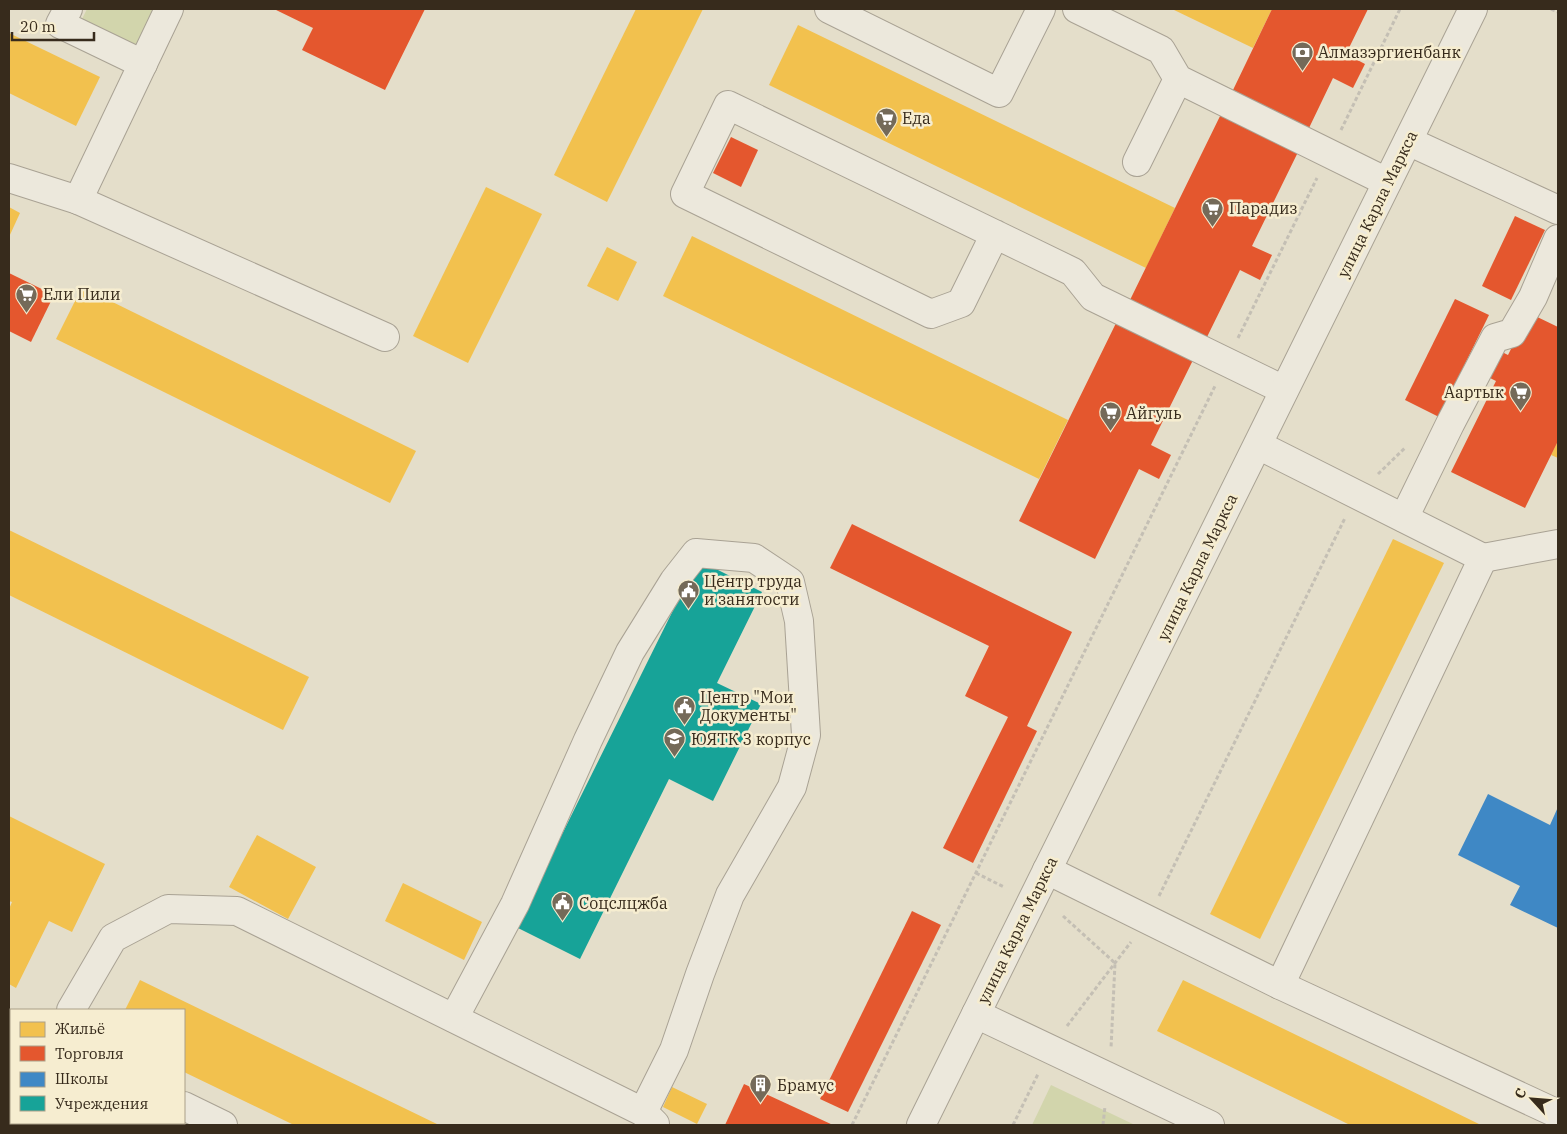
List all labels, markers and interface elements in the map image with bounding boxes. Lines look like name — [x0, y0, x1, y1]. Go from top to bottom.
scale bar — [12, 10, 95, 42]
text: 20 m — [20, 17, 56, 36]
bank icon: Алмазэргиенбанк — [1290, 40, 1314, 71]
place label: Алмазэргиенбанк — [1318, 42, 1462, 62]
supermarket icon: Еда — [874, 106, 898, 137]
place label: Еда — [902, 108, 931, 128]
street label: улица Карла Маркса — [1333, 127, 1421, 281]
supermarket icon: Парадиз — [1201, 196, 1225, 227]
place label: Парадиз — [1229, 198, 1298, 218]
supermarket icon: Ели Пили — [15, 282, 39, 313]
place label: Ели Пили — [43, 284, 121, 304]
supermarket icon: Аартык — [1508, 380, 1532, 411]
place label: Аартык — [1444, 382, 1505, 402]
supermarket icon: Айгуль — [1098, 401, 1122, 432]
place label: Айгуль — [1126, 403, 1182, 423]
street label: улица Карла Маркса — [1153, 490, 1241, 644]
place label: Центр труда и занятости — [704, 571, 802, 609]
public building icon: Центр труда и занятости — [676, 578, 700, 609]
place label: Центр "Мои Документы" — [700, 687, 797, 725]
public building icon: Центр "Мои Документы" — [672, 694, 696, 725]
school or university icon: ЮЯТК 3 корпус — [663, 727, 687, 758]
place label: ЮЯТК 3 корпус — [691, 729, 811, 749]
street label: улица Карла Маркса — [973, 853, 1061, 1007]
public building icon: Соцслцжба — [551, 891, 575, 922]
place label: Соцслцжба — [579, 893, 668, 913]
legend — [10, 1009, 185, 1124]
text: Жильё — [55, 1019, 105, 1038]
text: Торговля — [55, 1044, 124, 1063]
text: Школы — [55, 1069, 108, 1088]
building icon: Брамус — [749, 1073, 773, 1104]
north arrow — [1507, 1074, 1557, 1124]
place label: Брамус — [777, 1075, 834, 1095]
text: С — [1510, 1085, 1530, 1101]
text: Учреждения — [55, 1094, 148, 1113]

